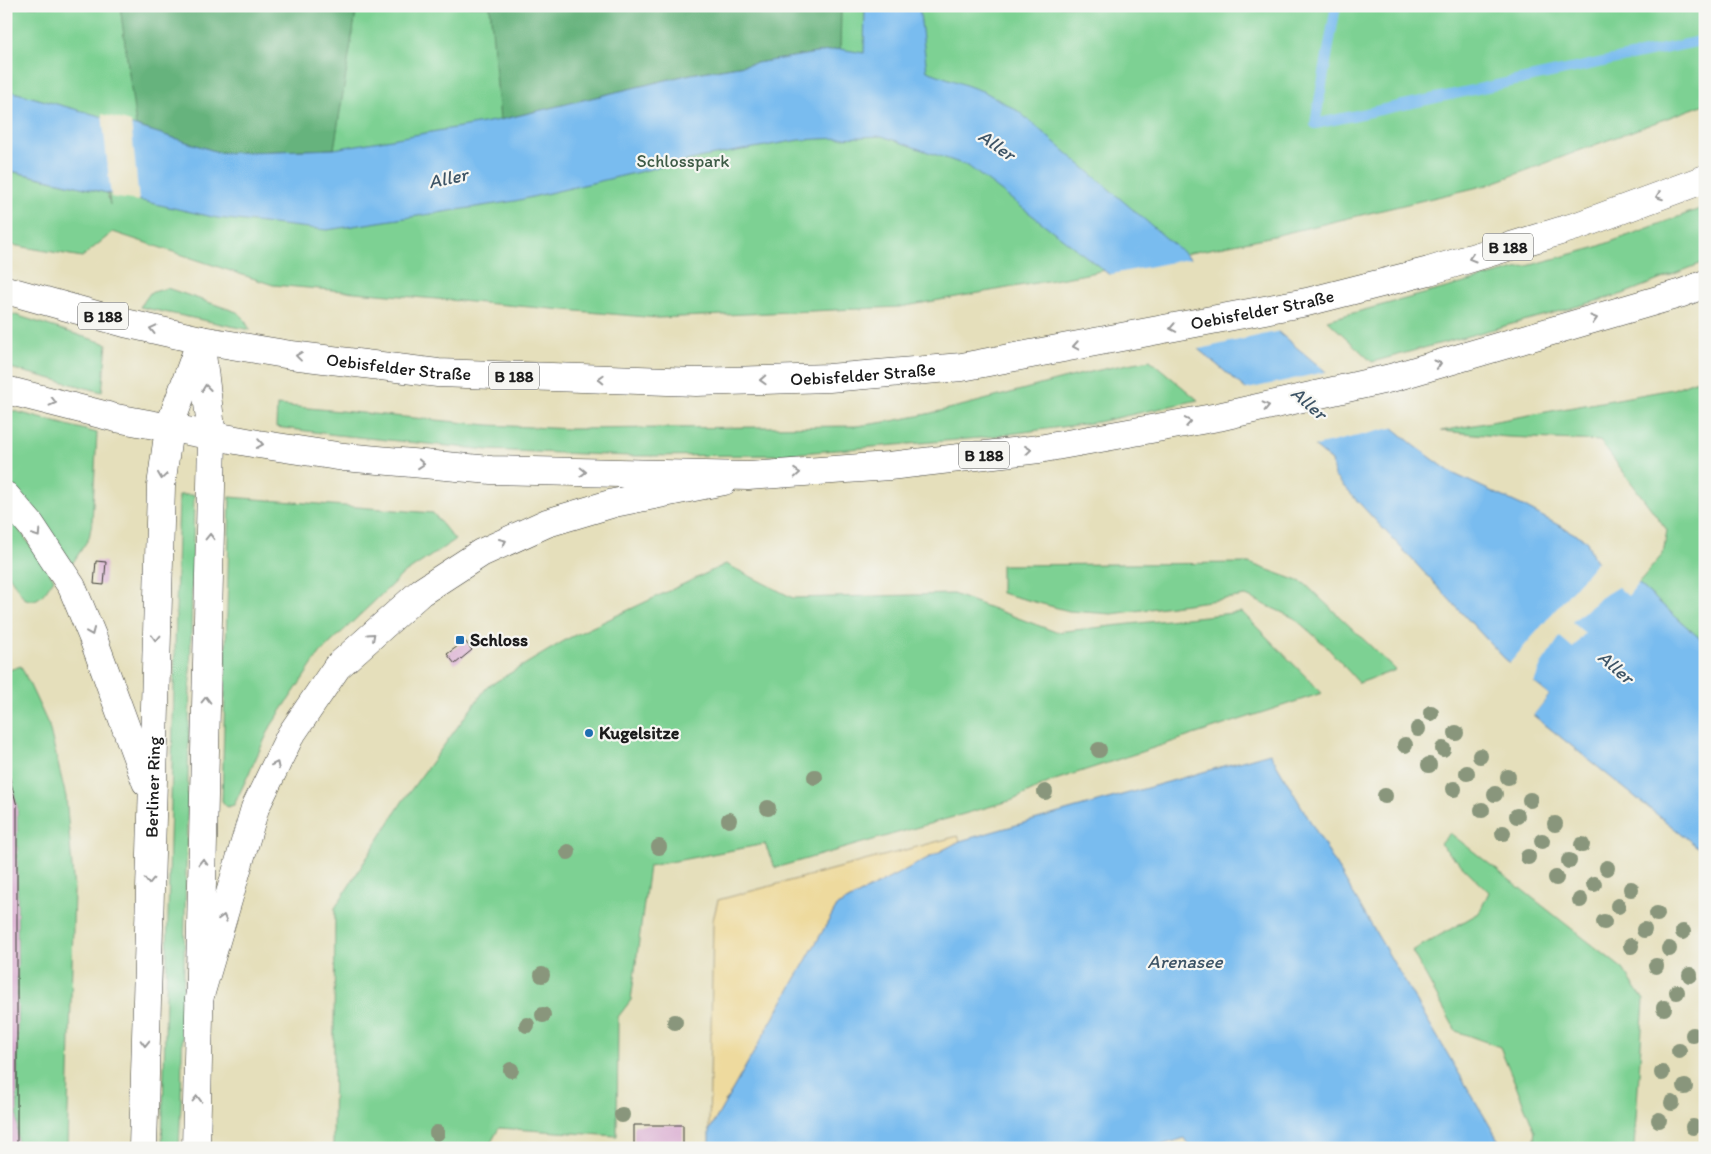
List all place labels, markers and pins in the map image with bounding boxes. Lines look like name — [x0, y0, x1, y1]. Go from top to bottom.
place label: Schloss — [470, 629, 528, 651]
marker: Schloss — [454, 634, 466, 646]
place label: Kugelsitze — [599, 722, 680, 744]
marker: Kugelsitze — [583, 727, 595, 739]

